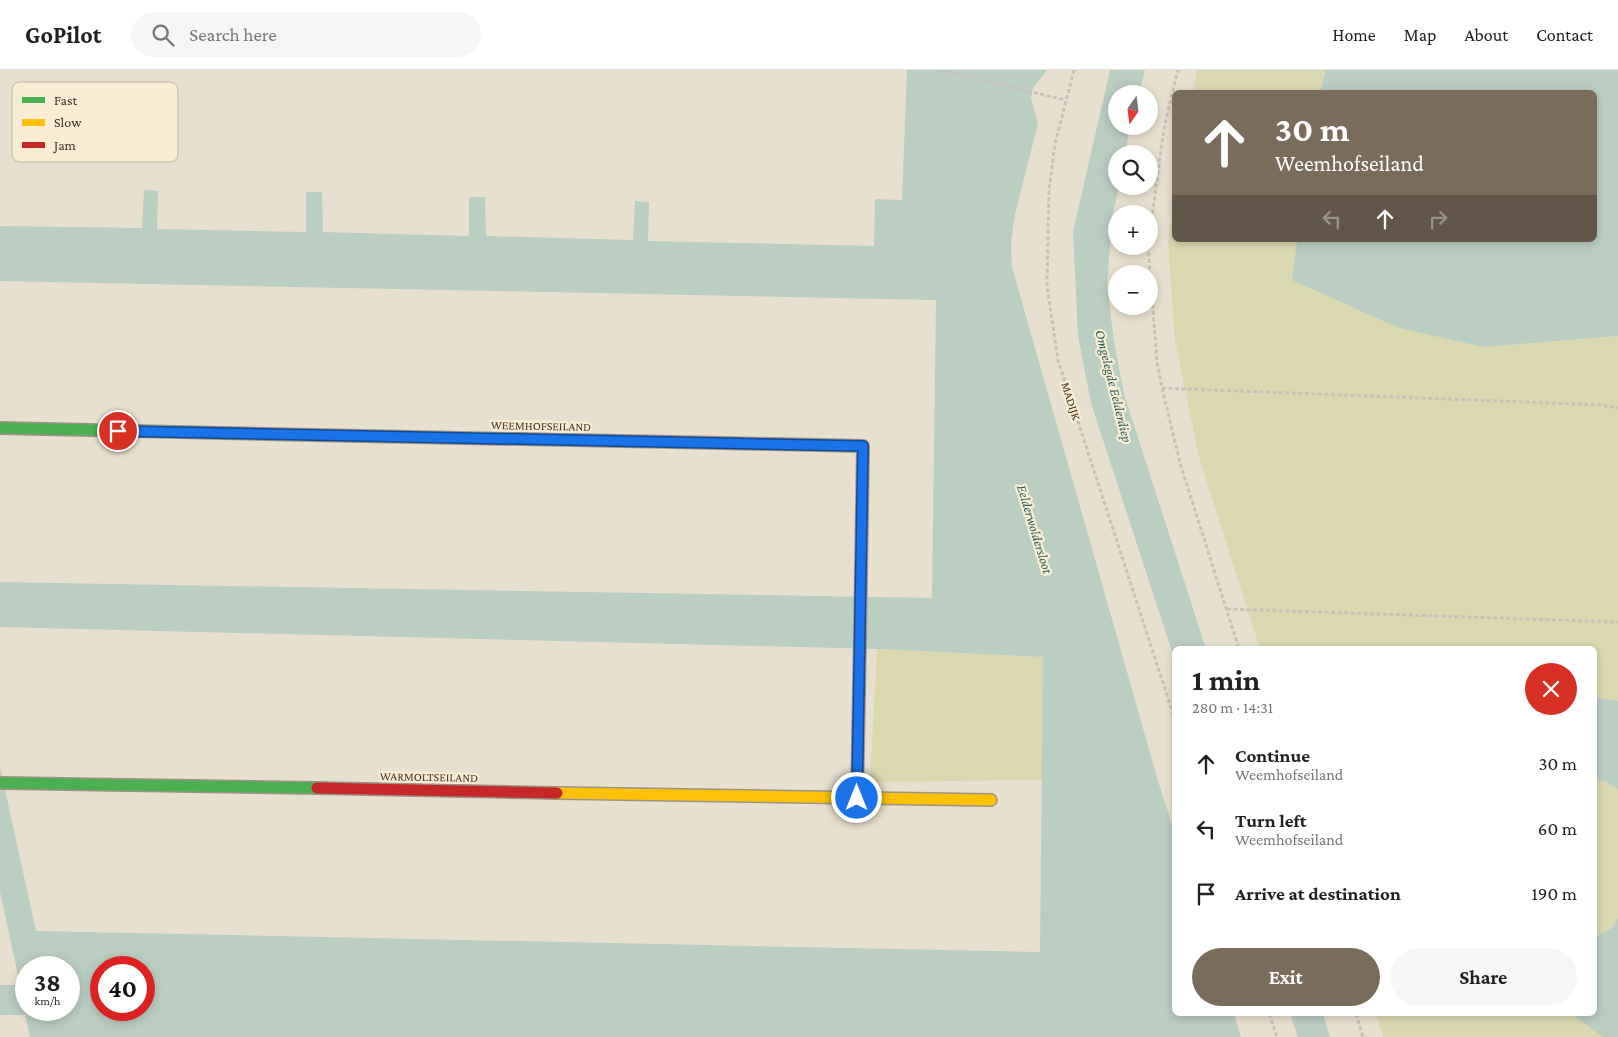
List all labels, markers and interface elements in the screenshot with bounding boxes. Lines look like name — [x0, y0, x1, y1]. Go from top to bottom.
search box — [131, 12, 481, 57]
text: GoPilot — [25, 21, 101, 48]
icon: search — [149, 21, 177, 49]
text: Search here — [189, 24, 277, 45]
text: Home — [1333, 25, 1376, 45]
text: Map — [1404, 25, 1436, 45]
text: About — [1464, 25, 1508, 45]
text: Contact — [1536, 25, 1593, 45]
legend — [12, 82, 178, 162]
north arrow — [1108, 85, 1158, 135]
map controls — [1108, 85, 1158, 315]
text: Fast — [54, 92, 78, 108]
icon: ahead — [1192, 110, 1257, 175]
text: 30 m — [1275, 110, 1350, 149]
text: Slow — [54, 114, 82, 130]
text: Jam — [52, 137, 76, 153]
button: search — [1108, 145, 1158, 195]
text: Weemhofseiland — [1275, 151, 1424, 176]
button: + — [1108, 205, 1158, 255]
icon: left — [1318, 205, 1346, 233]
icon: ahead — [1371, 205, 1399, 233]
icon: right — [1424, 205, 1452, 233]
button: − — [1108, 265, 1158, 315]
water label: Omgelegde Eelderdiep — [1092, 328, 1136, 444]
street label: MADIJK — [1058, 380, 1084, 422]
pin — [97, 410, 139, 452]
icon: arrive — [104, 417, 132, 445]
street label: WEEMHOFSEILAND — [491, 418, 591, 434]
water label: Eelderwoldersloot — [1014, 483, 1056, 576]
text: 1 min — [1192, 663, 1260, 696]
button: close — [1525, 663, 1577, 715]
text: 280 m · 14:31 — [1192, 699, 1273, 716]
text: Continue — [1235, 745, 1310, 766]
icon: ahead — [1192, 750, 1220, 778]
text: 30 m — [1538, 753, 1577, 774]
text: Weemhofseiland — [1235, 766, 1343, 783]
street label: WARMOLTSEILAND — [380, 769, 478, 785]
position arrow — [830, 771, 882, 823]
text: Turn left — [1235, 810, 1307, 831]
icon: left — [1192, 815, 1220, 843]
text: 60 m — [1538, 818, 1577, 839]
text: Weemhofseiland — [1235, 831, 1343, 848]
icon: arrive — [1192, 880, 1220, 908]
text: Arrive at destination — [1235, 883, 1401, 904]
text: 190 m — [1531, 883, 1577, 904]
button: Exit — [1192, 948, 1380, 1006]
button: Share — [1390, 948, 1577, 1006]
speed limit sign: 40 — [90, 956, 155, 1021]
text: 38 — [34, 969, 61, 996]
text: km/h — [35, 994, 60, 1008]

